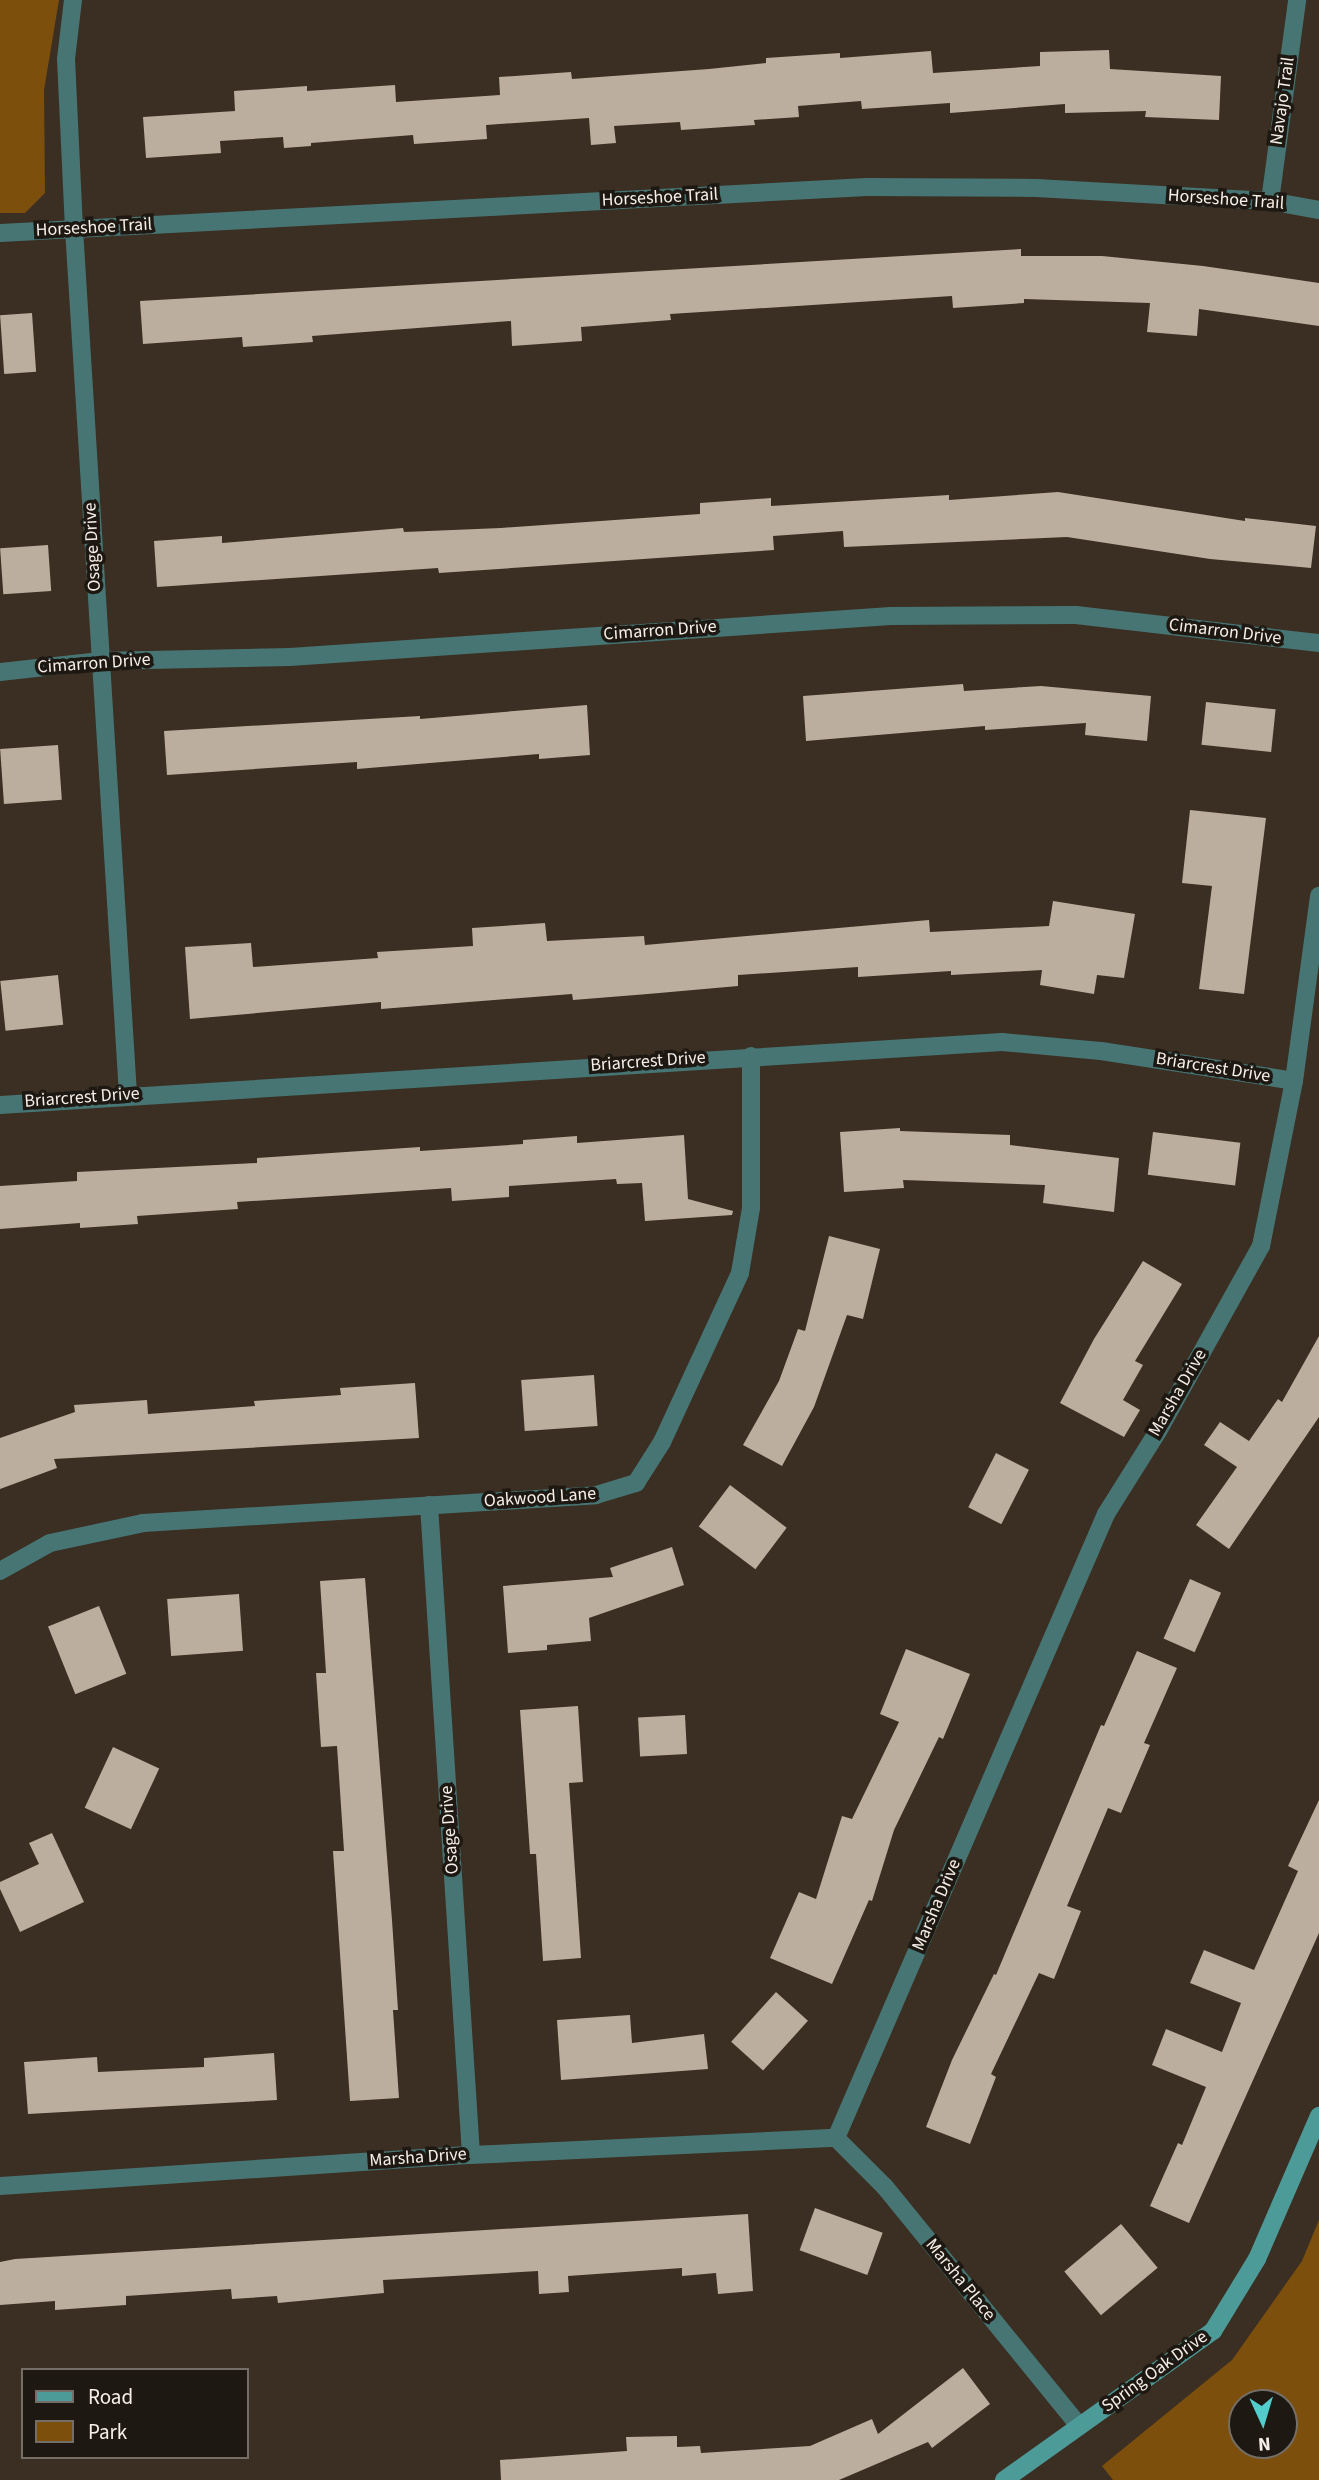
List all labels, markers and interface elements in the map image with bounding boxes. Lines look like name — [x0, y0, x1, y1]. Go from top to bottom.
street label: Navajo Trail — [1266, 56, 1300, 146]
street label: Horseshoe Trail — [601, 184, 719, 212]
street label: Horseshoe Trail — [1167, 185, 1285, 215]
street label: Horseshoe Trail — [35, 214, 153, 242]
street label: Osage Drive — [80, 502, 106, 592]
street label: Cimarron Drive — [1167, 614, 1283, 650]
street label: Cimarron Drive — [603, 616, 717, 646]
street label: Cimarron Drive — [37, 649, 151, 679]
street label: Briarcrest Drive — [590, 1047, 706, 1077]
street label: Briarcrest Drive — [1154, 1048, 1272, 1088]
street label: Briarcrest Drive — [24, 1083, 140, 1113]
street label: Marsha Drive — [1144, 1345, 1212, 1441]
street label: Oakwood Lane — [483, 1483, 597, 1513]
street label: Osage Drive — [436, 1785, 464, 1875]
street label: Marsha Drive — [908, 1856, 966, 1954]
street label: Marsha Drive — [369, 2144, 467, 2172]
street label: Marsha Place — [920, 2235, 1000, 2325]
street label: Spring Oak Drive — [1098, 2326, 1212, 2418]
legend — [21, 2368, 248, 2459]
text: Road — [88, 2382, 133, 2412]
north arrow — [1228, 2389, 1298, 2459]
text: Park — [88, 2417, 127, 2447]
text: N — [1257, 2430, 1272, 2457]

